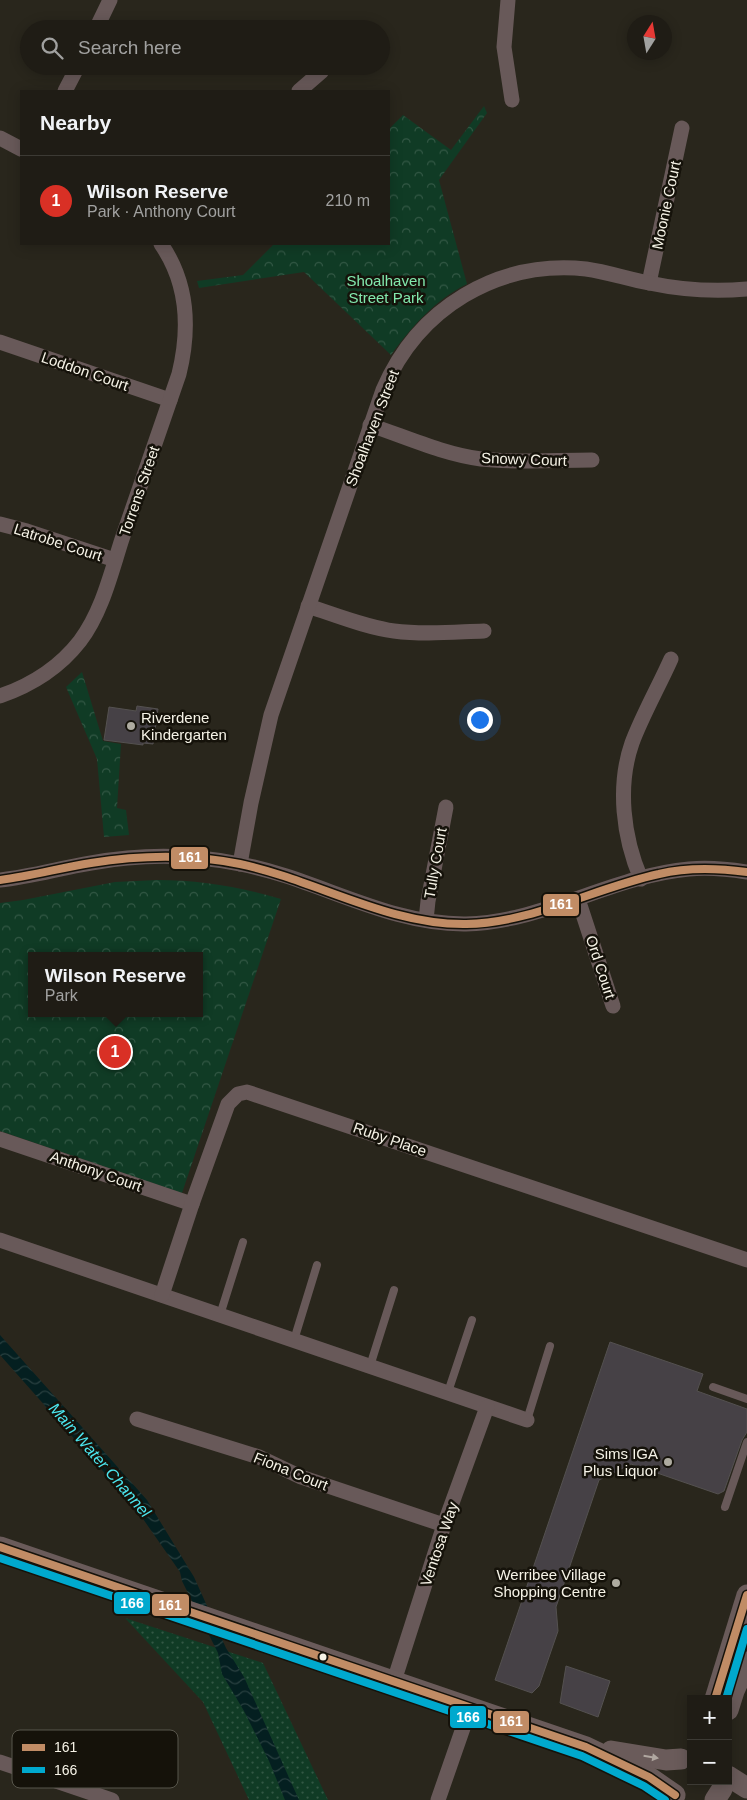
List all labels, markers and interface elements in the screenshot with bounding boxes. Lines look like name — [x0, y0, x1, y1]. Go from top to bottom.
north arrow — [627, 15, 672, 60]
search box — [20, 20, 390, 75]
icon: search — [38, 34, 66, 62]
text: Search here — [78, 37, 182, 58]
text: Nearby — [40, 111, 111, 134]
street label: Moonie Court — [648, 158, 684, 251]
text: Wilson Reserve — [87, 181, 228, 202]
text: 1 — [52, 192, 60, 209]
text: 210 m — [326, 192, 370, 209]
text: Park · Anthony Court — [87, 203, 236, 220]
park label: Shoalhaven Street Park — [346, 272, 426, 306]
street label: Loddon Court — [39, 348, 132, 394]
street label: Shoalhaven Street — [342, 367, 402, 489]
street label: Torrens Street — [116, 443, 163, 538]
street label: Snowy Court — [481, 449, 568, 469]
street label: Latrobe Court — [12, 520, 105, 565]
your location — [467, 707, 493, 733]
place label: Riverdene Kindergarten — [141, 709, 227, 743]
marker: Riverdene Kindergarten — [125, 720, 137, 732]
street label: Tully Court — [420, 825, 450, 900]
line badge: 161 — [170, 846, 209, 870]
text: 161 — [178, 849, 202, 865]
line badge: 161 — [542, 893, 580, 917]
text: 161 — [549, 896, 573, 912]
street label: Ord Court — [583, 933, 620, 1002]
popup — [28, 952, 203, 1017]
text: Wilson Reserve — [45, 965, 186, 986]
text: Park — [45, 987, 78, 1004]
pin: 1 — [99, 1033, 131, 1071]
street label: Ruby Place — [351, 1118, 429, 1160]
street label: Anthony Court — [48, 1147, 145, 1195]
water label: Main Water Channel — [46, 1399, 154, 1521]
place label: Sims IGA Plus Liquor — [583, 1445, 658, 1479]
street label: Fiona Court — [251, 1448, 331, 1494]
marker: Sims IGA Plus Liquor — [662, 1456, 674, 1468]
street label: Ventosa Way — [417, 1499, 461, 1588]
place label: Werribee Village Shopping Centre — [493, 1566, 606, 1600]
marker: Werribee Village Shopping Centre — [610, 1577, 622, 1589]
line badge: 166 — [113, 1591, 151, 1615]
line badge: 161 — [151, 1593, 190, 1617]
text: 166 — [120, 1595, 144, 1611]
text: 161 — [158, 1597, 182, 1613]
unlabelled marker — [318, 1652, 328, 1662]
map controls — [687, 1695, 732, 1785]
button: + — [687, 1695, 732, 1740]
line badge: 166 — [449, 1705, 487, 1729]
text: 166 — [456, 1709, 480, 1725]
line badge: 161 — [492, 1710, 530, 1734]
text: 161 — [499, 1713, 523, 1729]
legend — [12, 1730, 178, 1788]
text: 161 — [54, 1739, 78, 1755]
button: − — [687, 1740, 732, 1785]
one-way arrow — [643, 1754, 659, 1762]
text: 166 — [54, 1762, 78, 1778]

